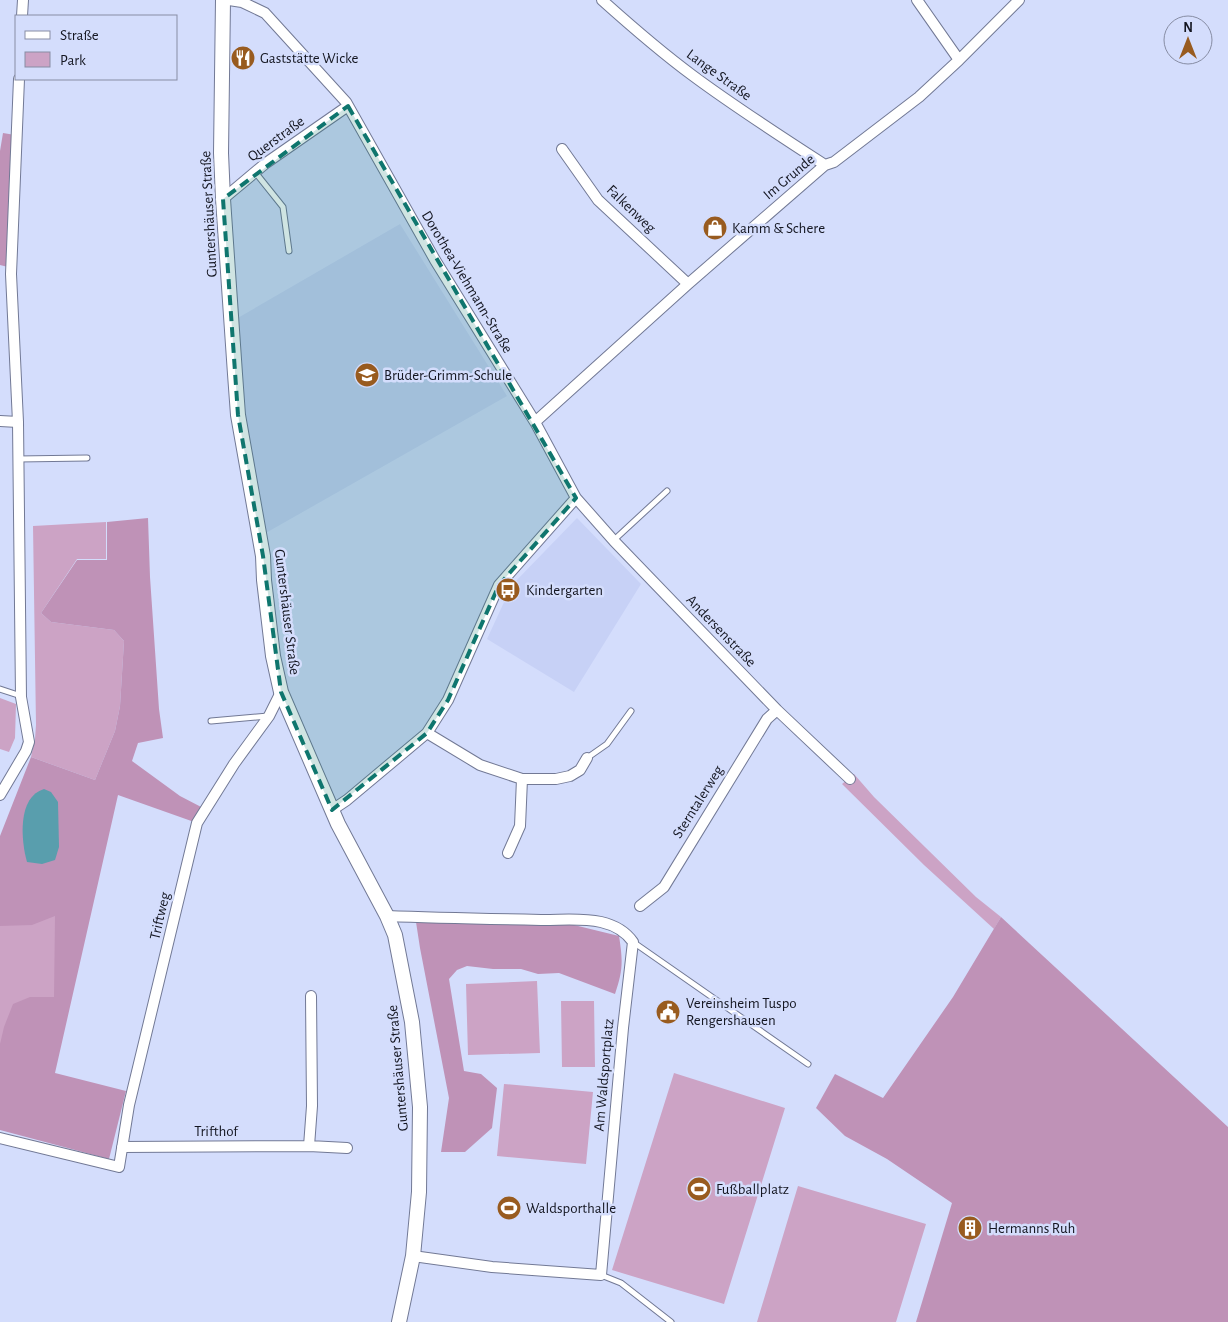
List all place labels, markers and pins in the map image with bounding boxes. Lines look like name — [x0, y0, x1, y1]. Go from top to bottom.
restaurant icon: Gaststätte Wicke — [230, 45, 256, 71]
place label: Gaststätte Wicke — [260, 51, 359, 66]
shop icon: Kamm & Schere — [702, 215, 728, 241]
place label: Kamm & Schere — [732, 221, 825, 236]
school or university icon: Brüder-Grimm-Schule — [354, 362, 380, 388]
place label: Brüder-Grimm-Schule — [384, 368, 512, 383]
bus stop icon: Kindergarten — [495, 577, 521, 603]
place label: Kindergarten — [526, 583, 603, 598]
place label: Vereinsheim Tuspo Rengershausen — [686, 996, 797, 1028]
public building icon: Vereinsheim Tuspo Rengershausen — [655, 999, 681, 1025]
sports icon: Fußballplatz — [686, 1176, 712, 1202]
place label: Fußballplatz — [716, 1182, 789, 1197]
sports icon: Waldsporthalle — [496, 1195, 522, 1221]
place label: Waldsporthalle — [526, 1201, 616, 1216]
building icon: Hermanns Ruh — [957, 1215, 983, 1241]
place label: Hermanns Ruh — [988, 1221, 1075, 1236]

